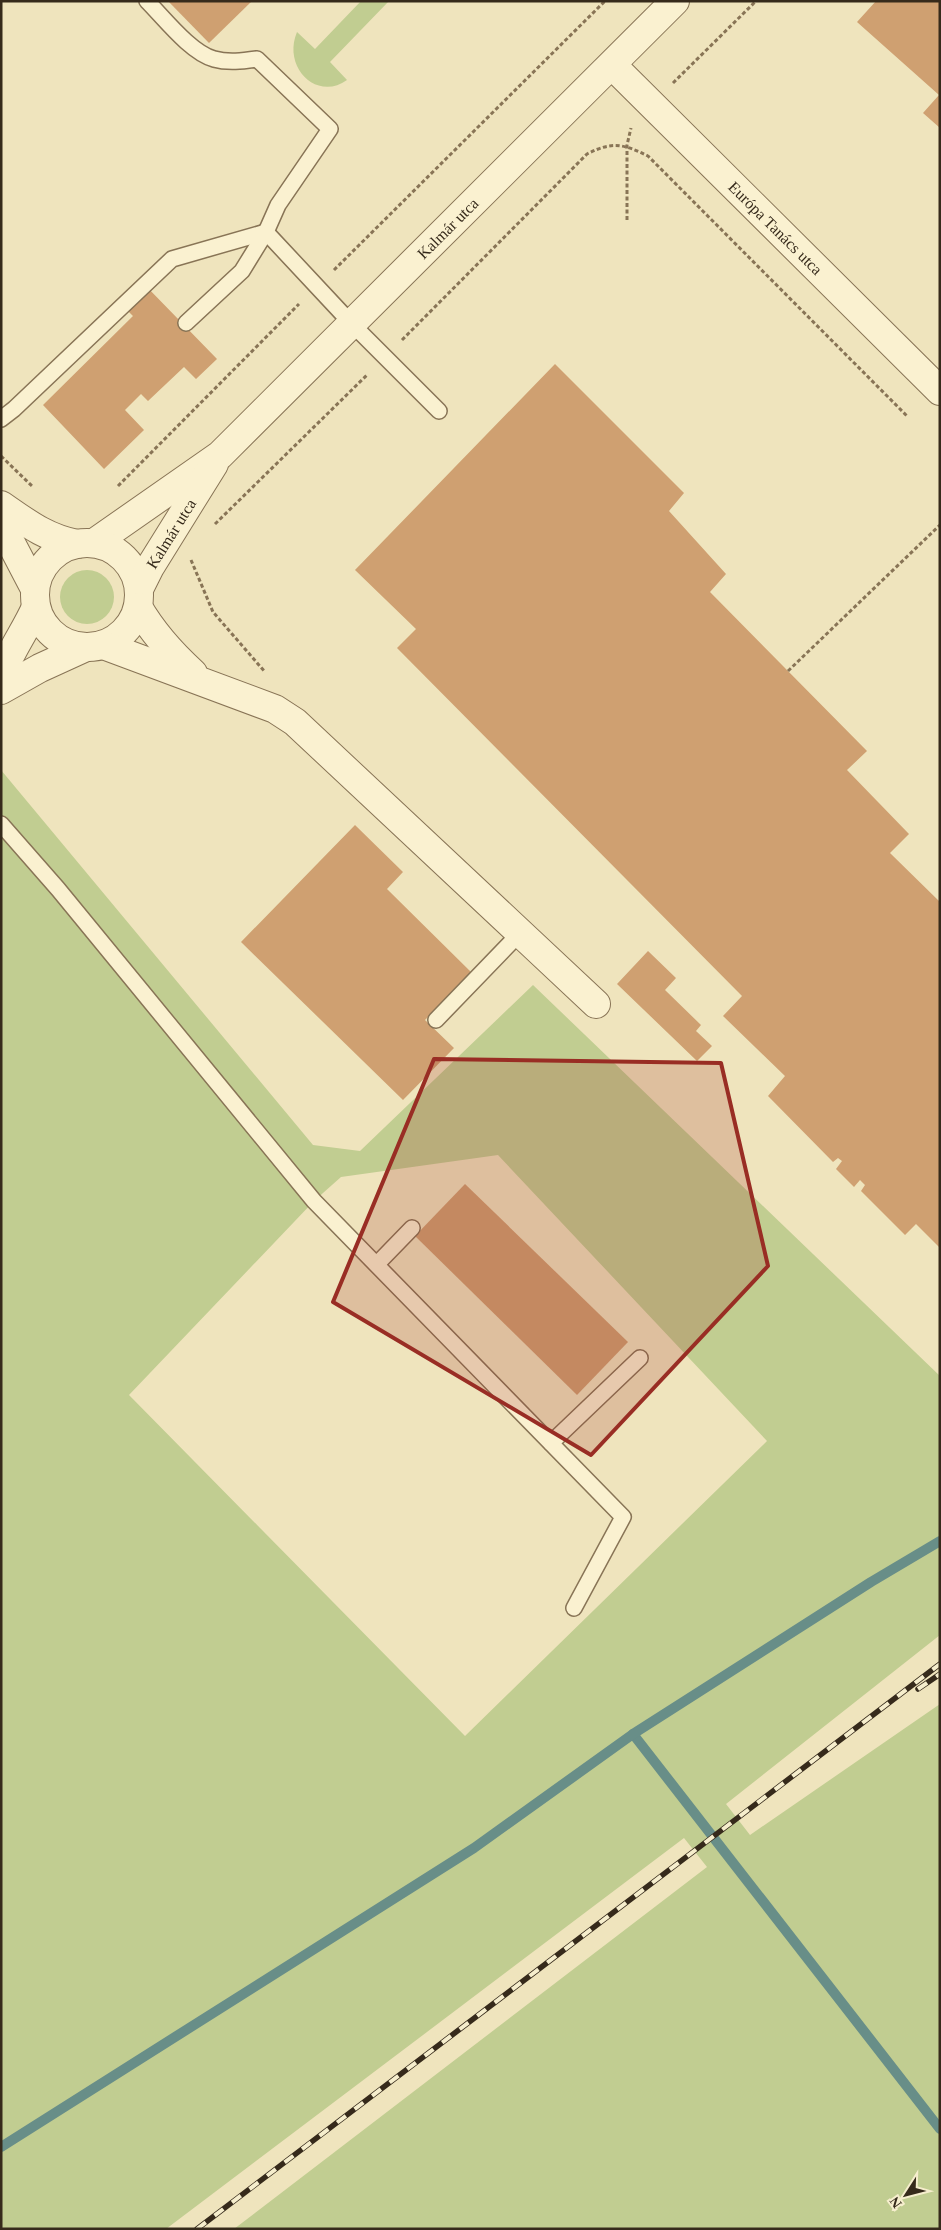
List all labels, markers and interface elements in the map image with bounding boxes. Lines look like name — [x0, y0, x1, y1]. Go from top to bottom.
street label: Európa Tanács utca — [725, 178, 826, 278]
street label: Kalmár utca — [414, 195, 482, 262]
street label: Kalmár utca — [143, 496, 199, 572]
north arrow — [881, 2170, 931, 2220]
text: N — [887, 2194, 905, 2211]

